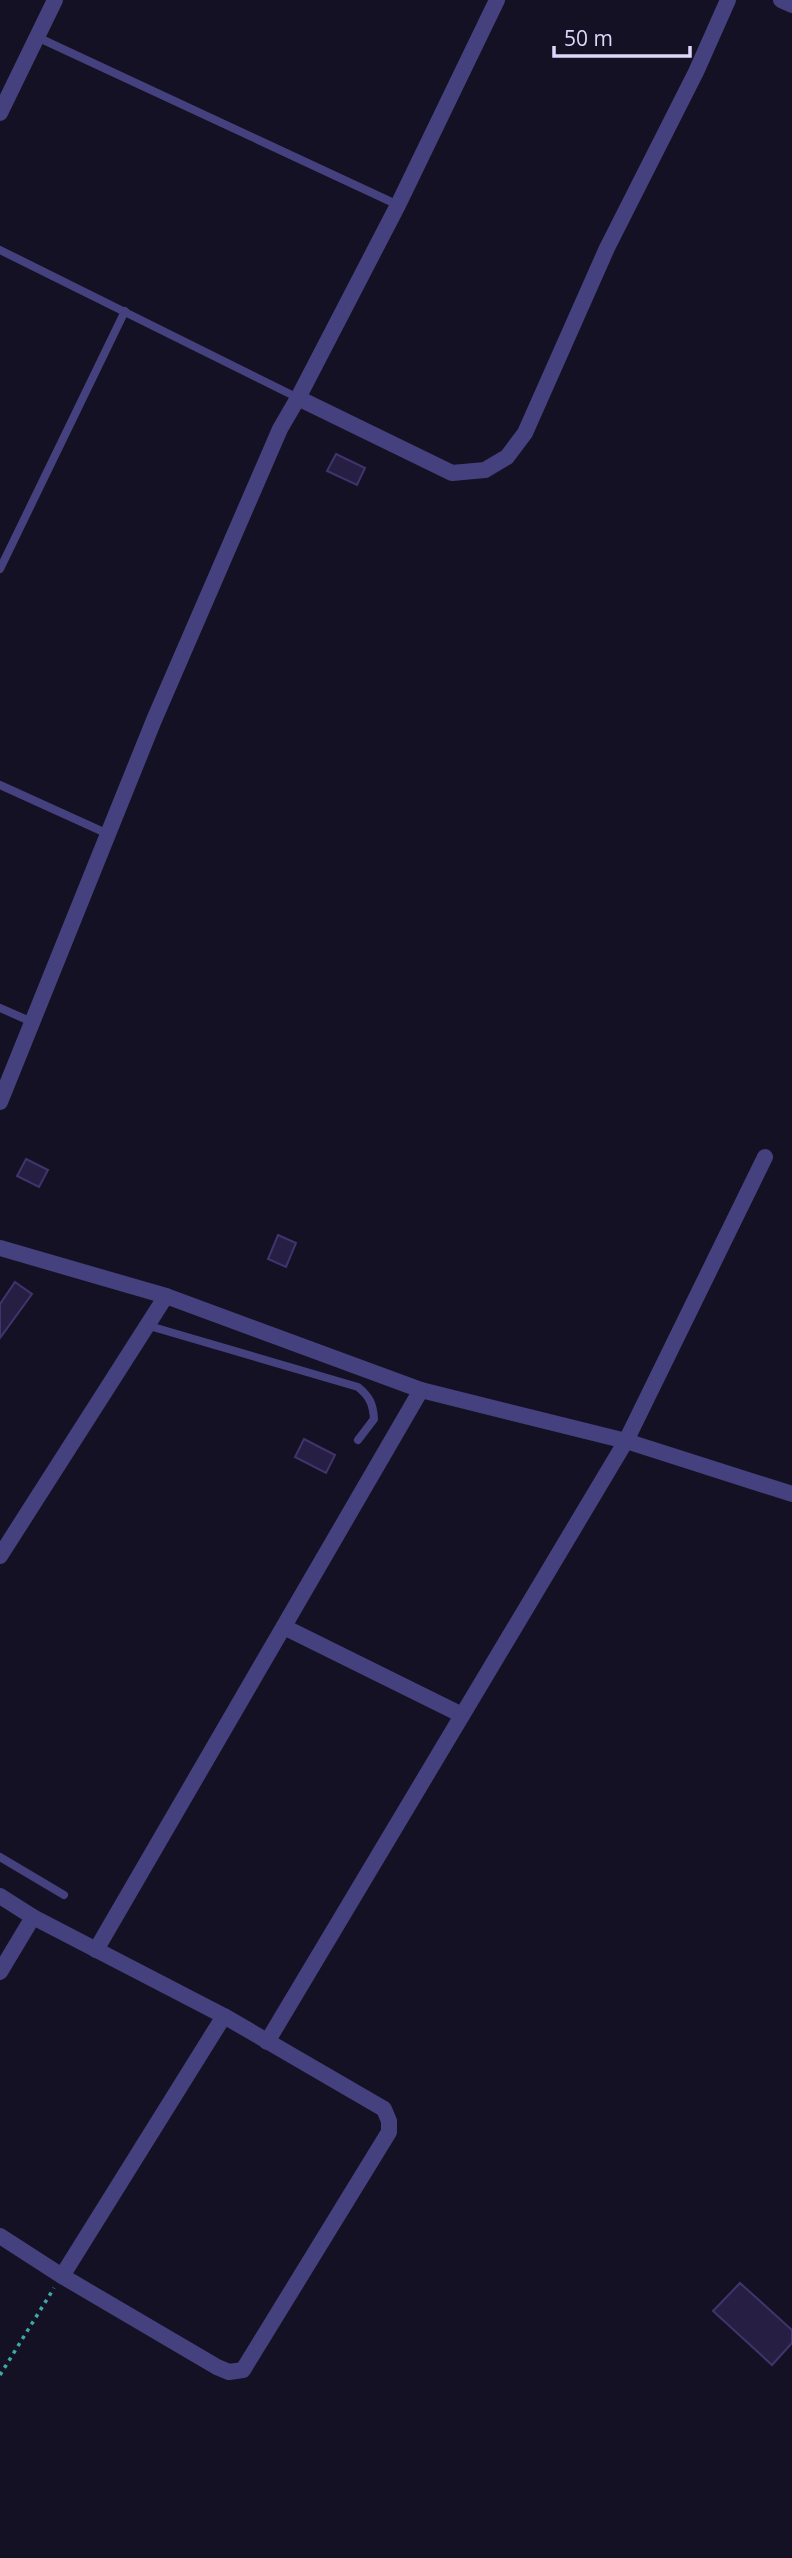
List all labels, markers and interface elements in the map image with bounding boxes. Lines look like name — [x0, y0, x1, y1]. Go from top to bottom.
scale bar — [554, 14, 690, 58]
text: 50 m — [564, 24, 613, 52]

